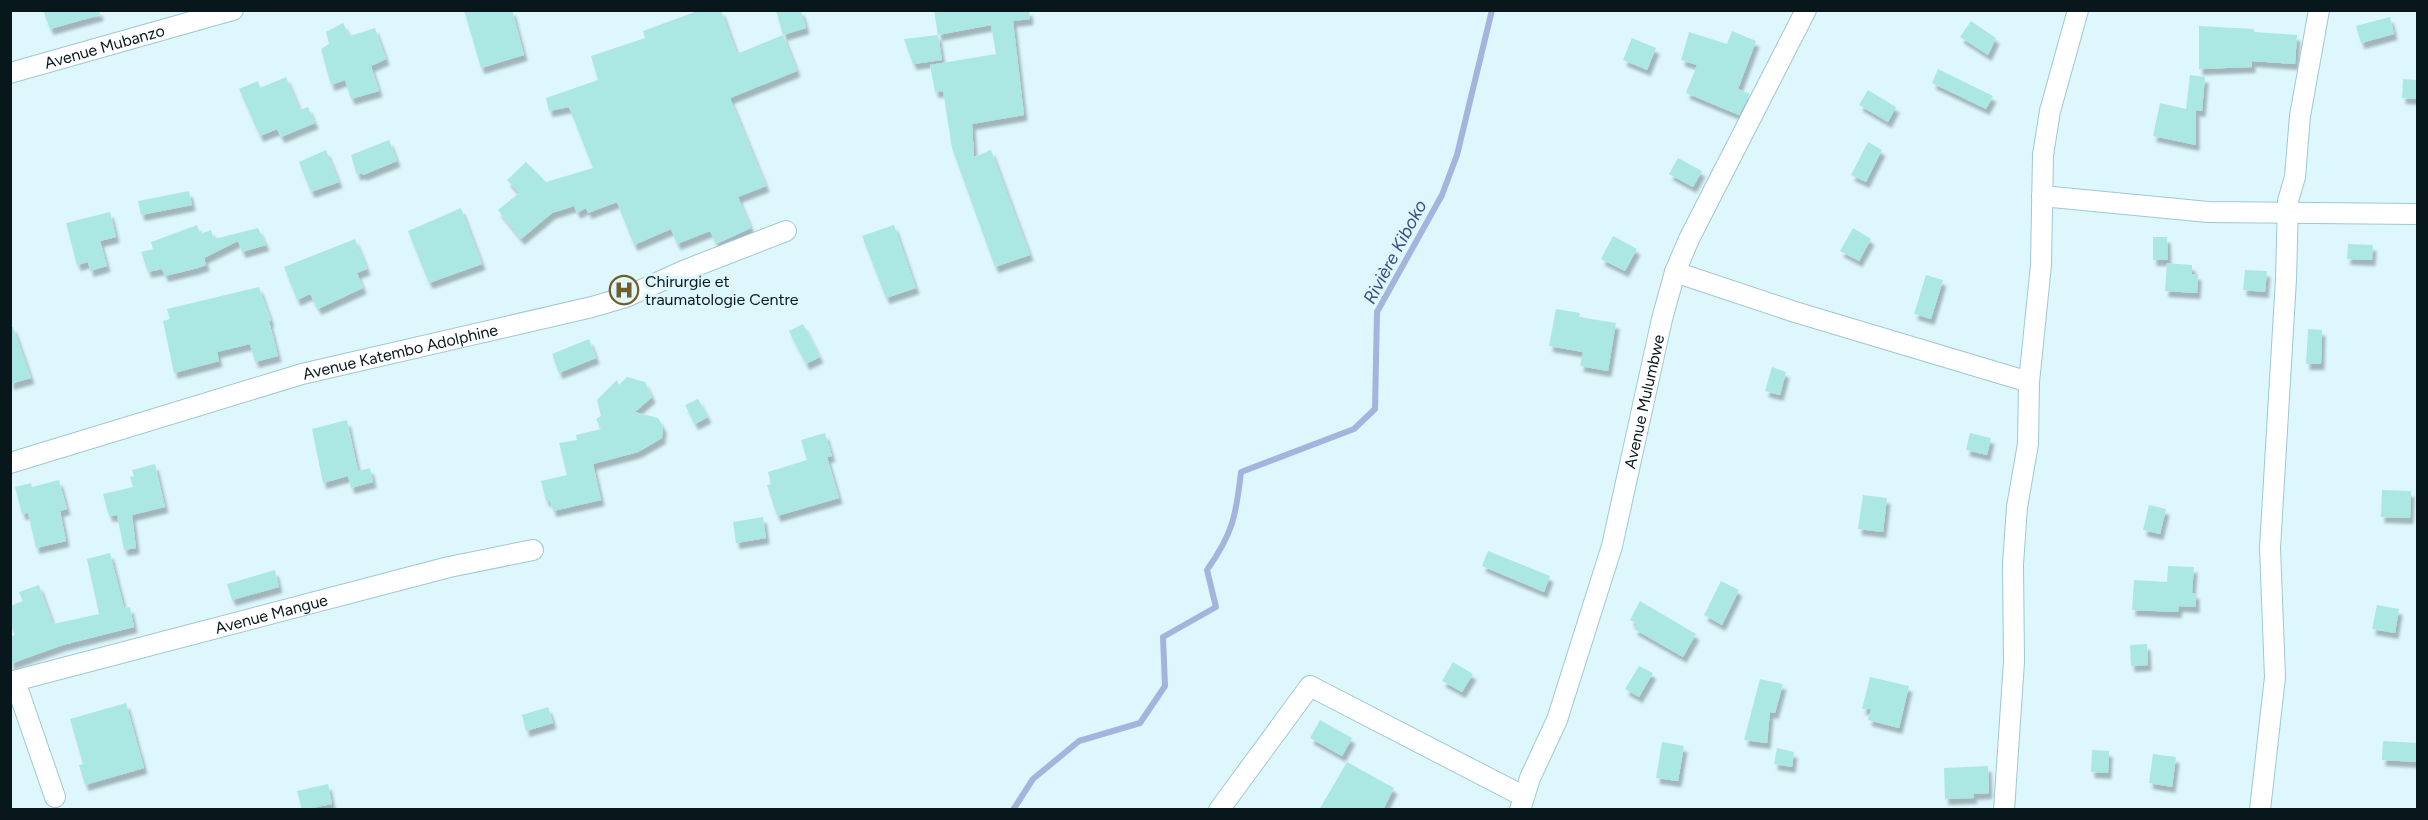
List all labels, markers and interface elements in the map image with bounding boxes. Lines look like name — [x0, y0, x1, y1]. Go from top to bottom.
street label: Avenue Mubanzo — [42, 20, 167, 72]
water label: Rivière Kiboko — [1358, 196, 1432, 308]
place label: Chirurgie et traumatologie Centre — [645, 272, 799, 309]
hospital icon: Chirurgie et traumatologie Centre — [608, 274, 640, 306]
street label: Avenue Katembo Adolphine — [301, 320, 500, 383]
street label: Avenue Mulumbwe — [1620, 332, 1668, 470]
street label: Avenue Mangue — [213, 590, 330, 637]

